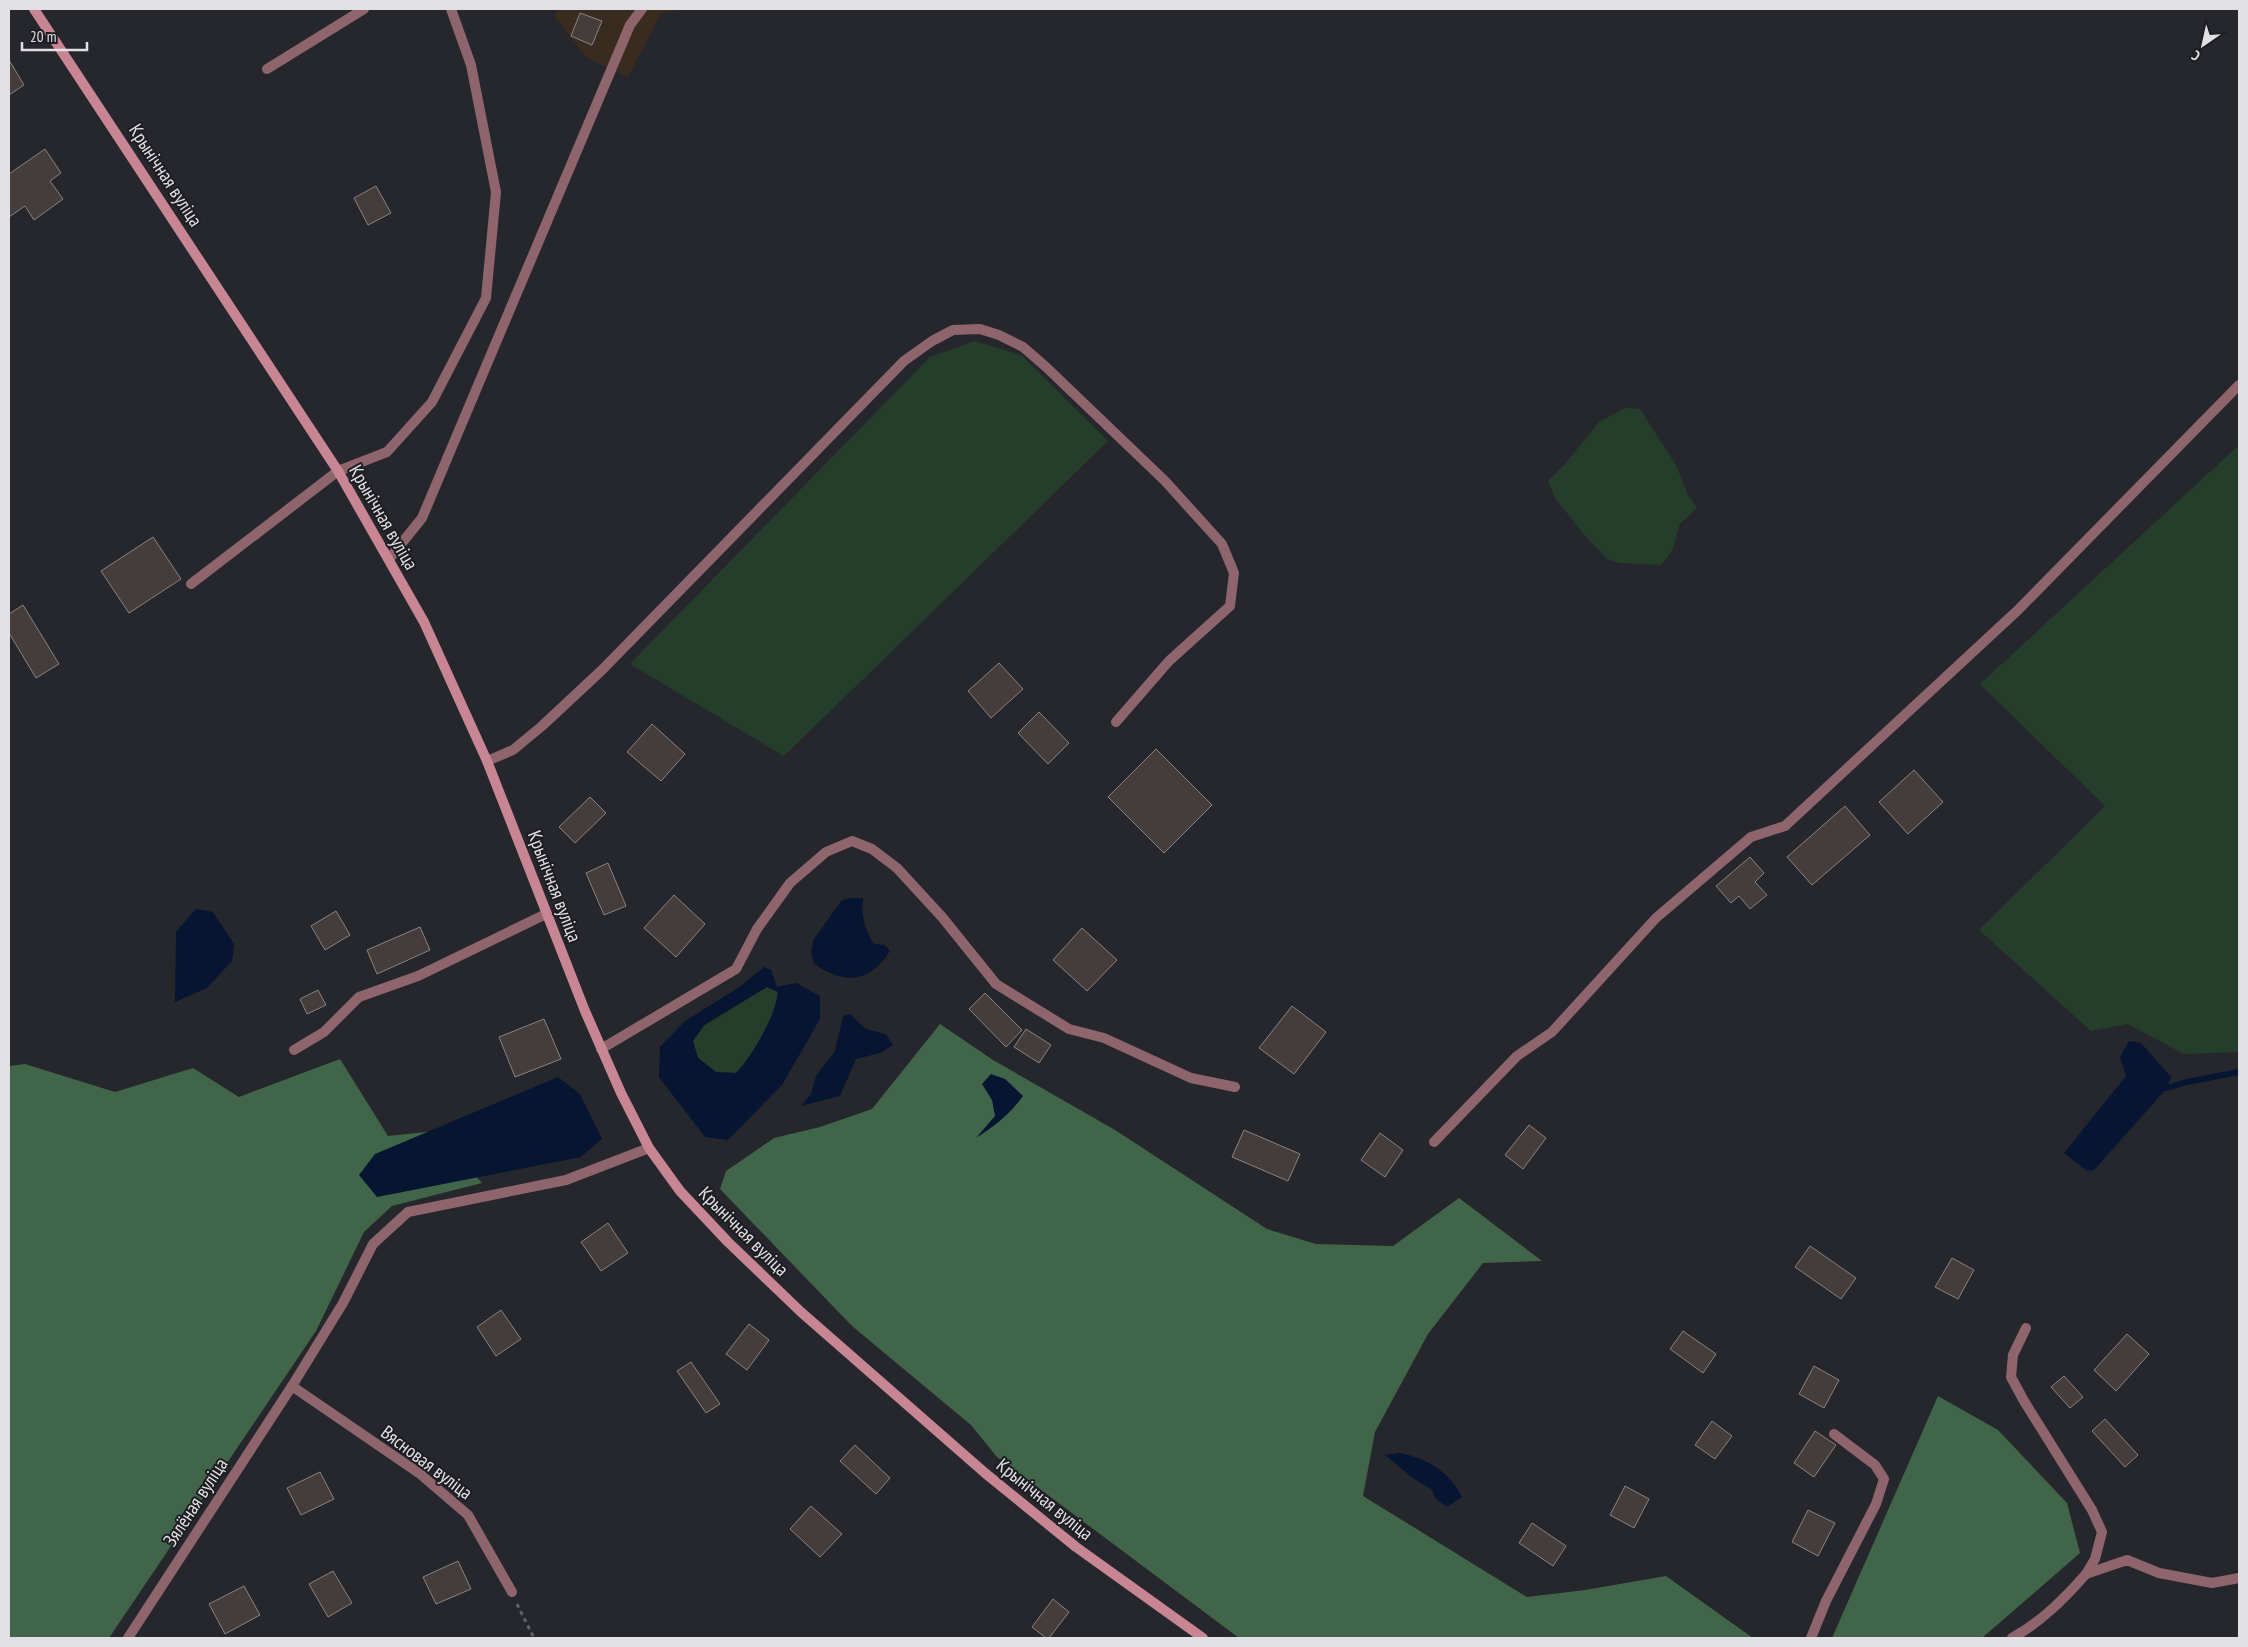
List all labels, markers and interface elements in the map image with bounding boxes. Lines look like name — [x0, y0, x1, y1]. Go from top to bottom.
scale bar — [22, 20, 88, 52]
north arrow — [2178, 20, 2228, 70]
text: 20 m — [30, 27, 56, 46]
text: С — [2188, 46, 2203, 65]
street label: Крынічная вуліца — [124, 119, 208, 231]
street label: Крынічная вуліца — [344, 460, 424, 574]
street label: Крынічная вуліца — [523, 827, 587, 945]
street label: Крынічная вуліца — [694, 1181, 794, 1281]
street label: Вясновая вуліца — [376, 1420, 478, 1504]
street label: Зялёная вуліца — [157, 1453, 233, 1551]
street label: Крынічная вуліца — [992, 1453, 1098, 1545]

